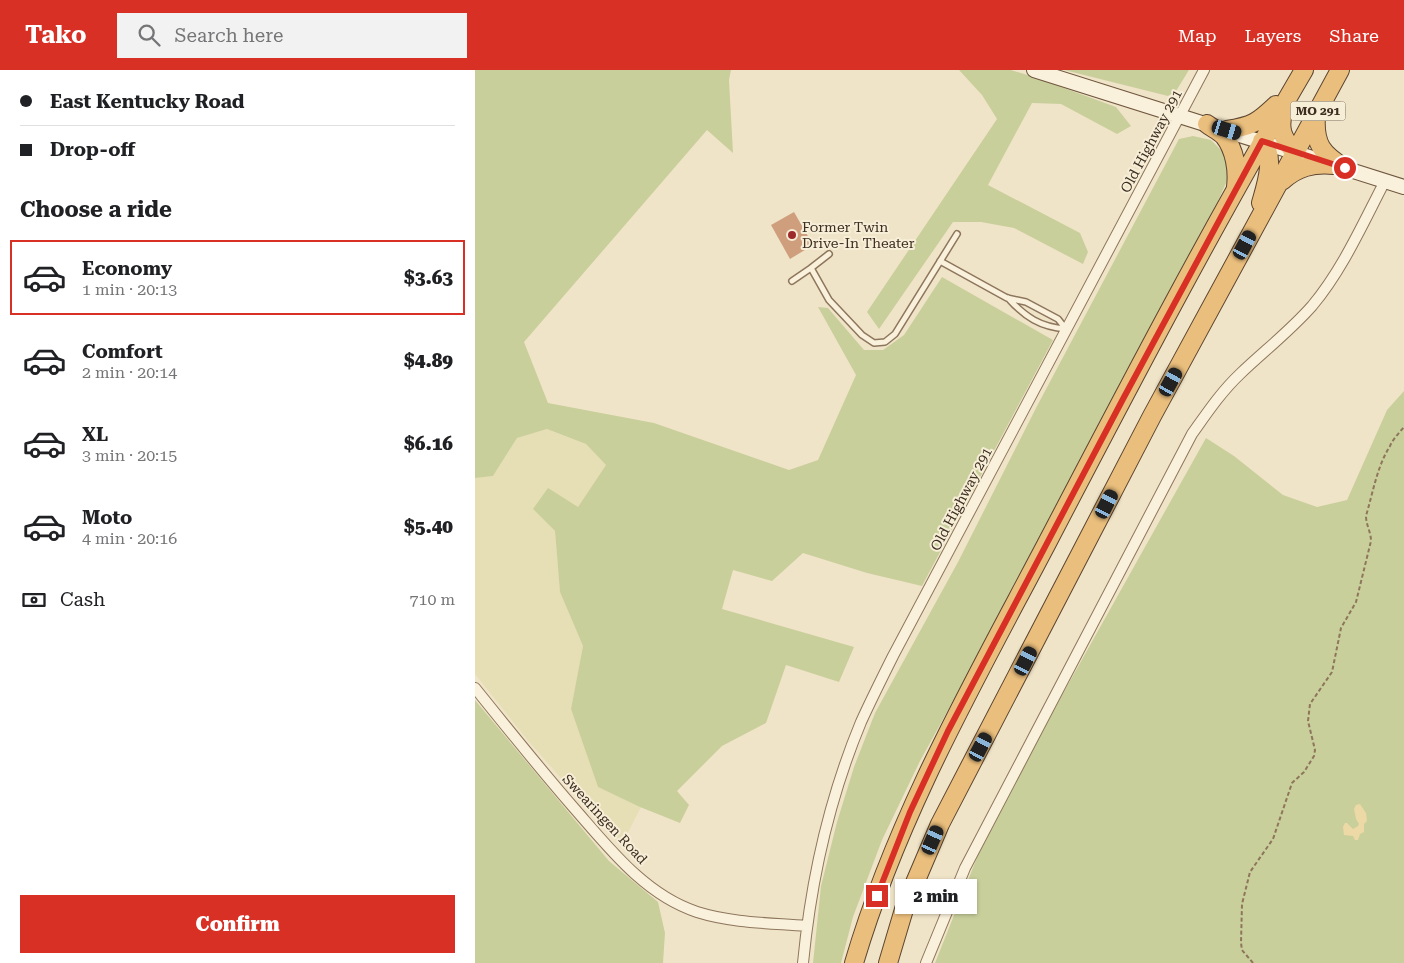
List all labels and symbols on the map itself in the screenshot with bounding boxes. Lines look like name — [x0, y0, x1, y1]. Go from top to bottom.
street label: Old Highway 291 — [1117, 86, 1185, 195]
road number: MO 291 — [1291, 101, 1345, 120]
car — [1210, 118, 1243, 142]
route start — [1334, 157, 1356, 179]
place label: Former Twin Drive-In Theater — [802, 219, 915, 251]
car — [1231, 228, 1258, 262]
marker: Former Twin Drive-In Theater — [786, 229, 798, 241]
car — [1157, 365, 1184, 399]
street label: Old Highway 291 — [927, 444, 995, 553]
car — [1093, 487, 1120, 521]
car — [1012, 644, 1039, 678]
car — [967, 730, 994, 764]
street label: Swearingen Road — [559, 771, 651, 867]
car — [920, 823, 945, 857]
callout: 2 min — [895, 878, 977, 914]
route end — [866, 885, 888, 907]

